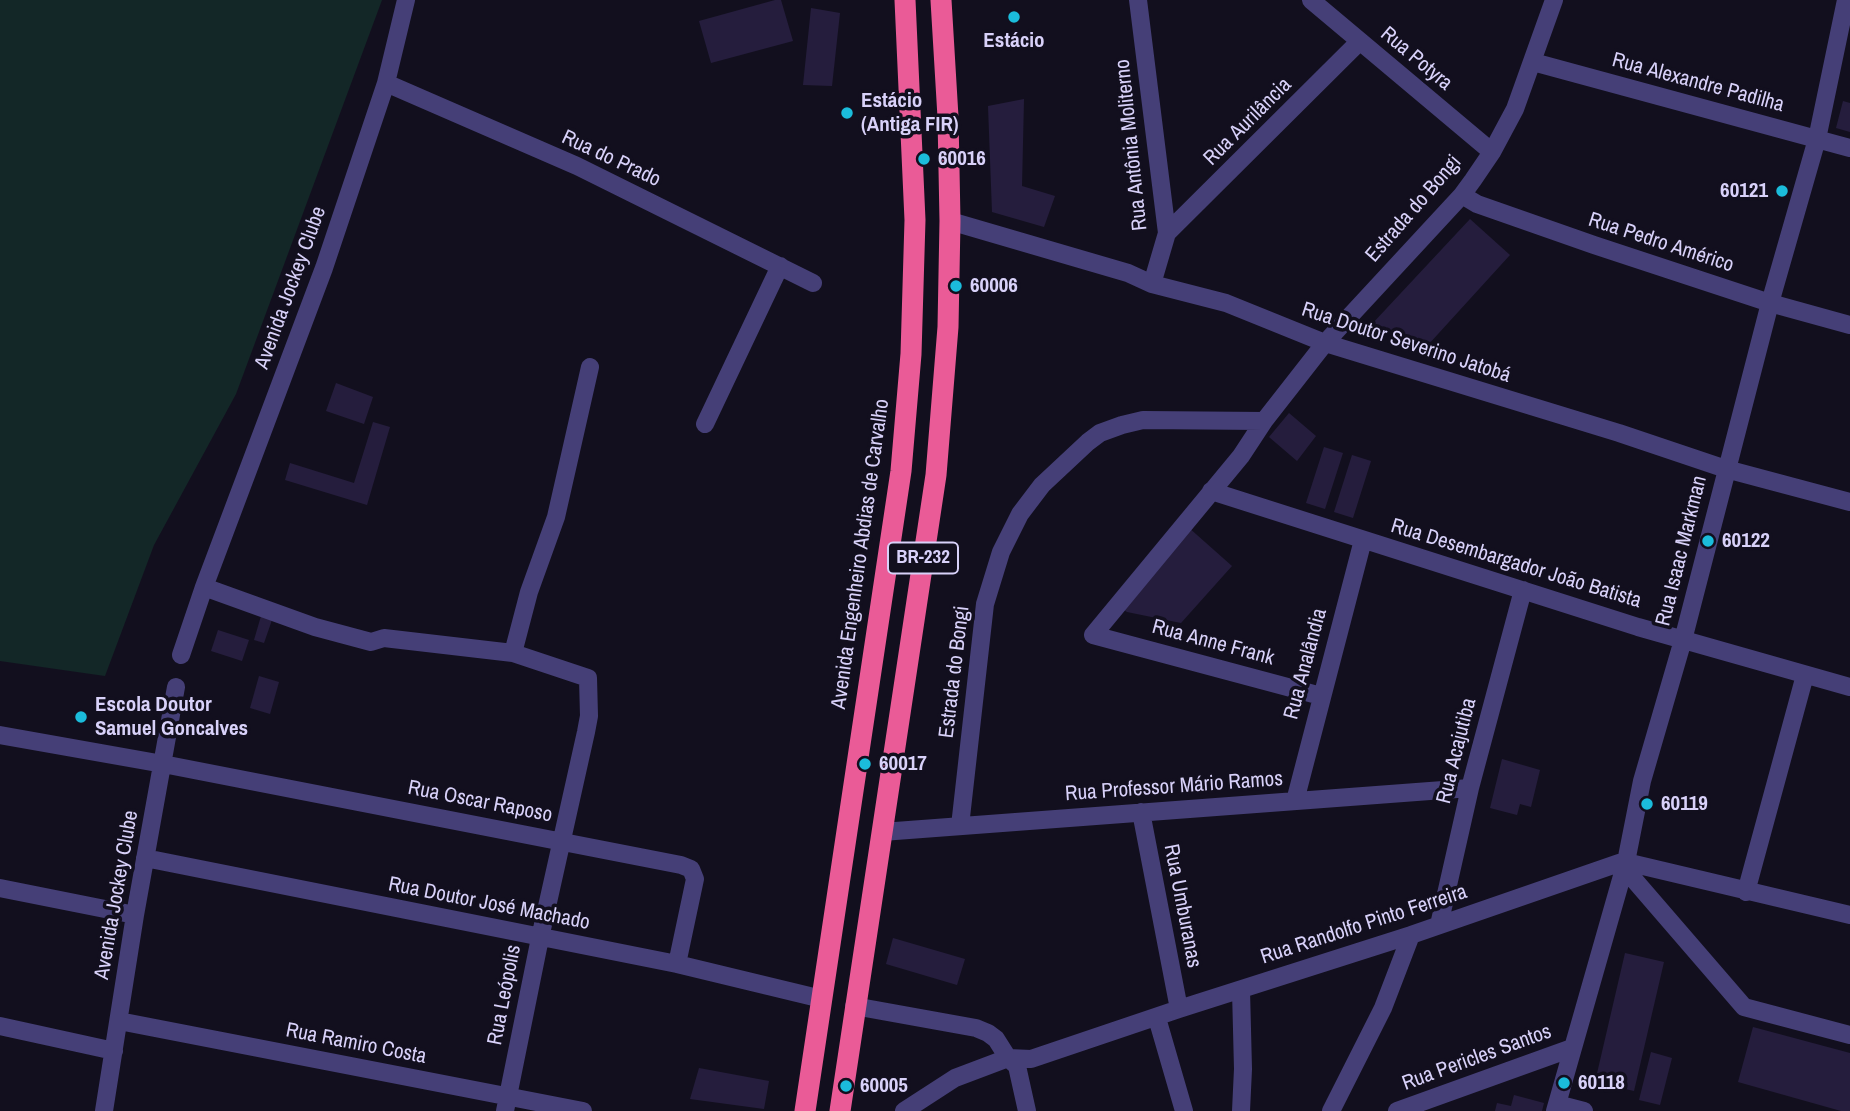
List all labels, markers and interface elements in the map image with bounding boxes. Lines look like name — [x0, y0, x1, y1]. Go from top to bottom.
marker: Estácio — [1006, 9, 1022, 25]
street label: Rua Potyra — [1375, 22, 1457, 96]
place label: Estácio — [983, 28, 1045, 54]
street label: Rua Alexandre Padilha — [1609, 48, 1787, 118]
street label: Rua Antônia Moliterno — [1110, 58, 1154, 232]
street label: Rua Aurilância — [1199, 73, 1297, 171]
place label: Estácio (Antiga FIR) — [861, 88, 959, 138]
marker: Estácio (Antiga FIR) — [839, 105, 855, 121]
street label: Rua do Prado — [558, 125, 664, 193]
place label: 60016 — [938, 146, 986, 172]
marker: 60016 — [916, 151, 932, 167]
street label: Estrada do Bongi — [1361, 151, 1467, 267]
place label: 60121 — [1720, 178, 1768, 204]
marker: 60121 — [1774, 183, 1790, 199]
street label: Avenida Jockey Clube — [250, 203, 332, 373]
street label: Rua Pedro Américo — [1585, 208, 1737, 278]
place label: 60006 — [970, 273, 1018, 299]
marker: 60006 — [948, 278, 964, 294]
street label: Rua Doutor Severino Jatobá — [1298, 297, 1514, 389]
street label: Avenida Engenheiro Abdias de Carvalho — [827, 397, 895, 711]
street label: Rua Isaac Markman — [1651, 473, 1713, 629]
street label: Rua Desembargador João Batista — [1388, 514, 1644, 614]
place label: 60122 — [1722, 528, 1770, 554]
marker: 60122 — [1700, 533, 1716, 549]
road number: BR-232 — [888, 542, 958, 573]
street label: Estrada do Bongi — [934, 604, 976, 740]
street label: Rua Analândia — [1279, 606, 1333, 722]
street label: Rua Anne Frank — [1149, 615, 1277, 671]
place label: Escola Doutor Samuel Goncalves — [95, 692, 248, 742]
street label: Rua Acajutiba — [1432, 695, 1482, 807]
marker: Escola Doutor Samuel Goncalves — [73, 709, 89, 725]
place label: 60017 — [879, 751, 927, 777]
marker: 60017 — [857, 756, 873, 772]
street label: Rua Professor Mário Ramos — [1064, 767, 1284, 807]
street label: Rua Oscar Raposo — [406, 776, 554, 828]
place label: 60119 — [1661, 791, 1708, 817]
marker: 60119 — [1639, 796, 1655, 812]
street label: Avenida Jockey Clube — [90, 809, 144, 981]
street label: Rua Umburanas — [1158, 842, 1206, 970]
street label: Rua Doutor José Machado — [386, 872, 592, 936]
street label: Rua Randolfo Pinto Ferreira — [1258, 880, 1470, 970]
street label: Rua Leópolis — [483, 943, 527, 1047]
street label: Rua Ramiro Costa — [284, 1018, 428, 1070]
street label: Rua Pericles Santos — [1399, 1019, 1555, 1097]
place label: 60118 — [1578, 1070, 1625, 1096]
place label: 60005 — [860, 1073, 908, 1099]
marker: 60118 — [1556, 1075, 1572, 1091]
marker: 60005 — [838, 1078, 854, 1094]

